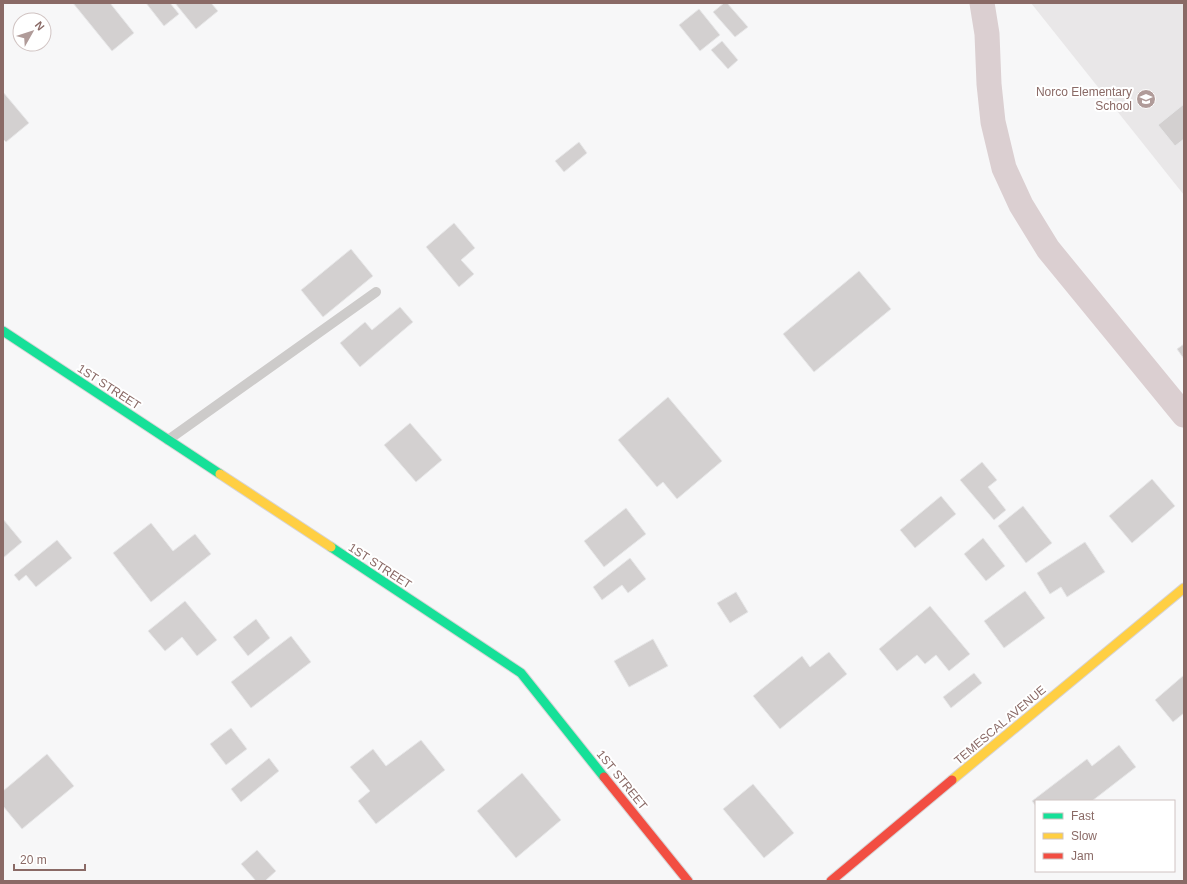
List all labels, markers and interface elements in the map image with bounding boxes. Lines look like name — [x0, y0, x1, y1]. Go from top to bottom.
north arrow — [12, 12, 52, 52]
text: N — [33, 19, 47, 33]
place label: Norco Elementary School — [1036, 85, 1132, 113]
school or university icon: Norco Elementary School — [1135, 88, 1157, 110]
street label: 1ST STREET — [75, 361, 144, 413]
street label: 1ST STREET — [346, 540, 415, 592]
street label: TEMESCAL AVENUE — [951, 683, 1049, 767]
street label: 1ST STREET — [594, 747, 651, 813]
legend — [1035, 800, 1175, 872]
text: Fast — [1071, 809, 1095, 823]
text: Slow — [1071, 829, 1097, 843]
scale bar — [14, 846, 85, 872]
text: Jam — [1071, 849, 1094, 863]
text: 20 m — [20, 853, 47, 867]

